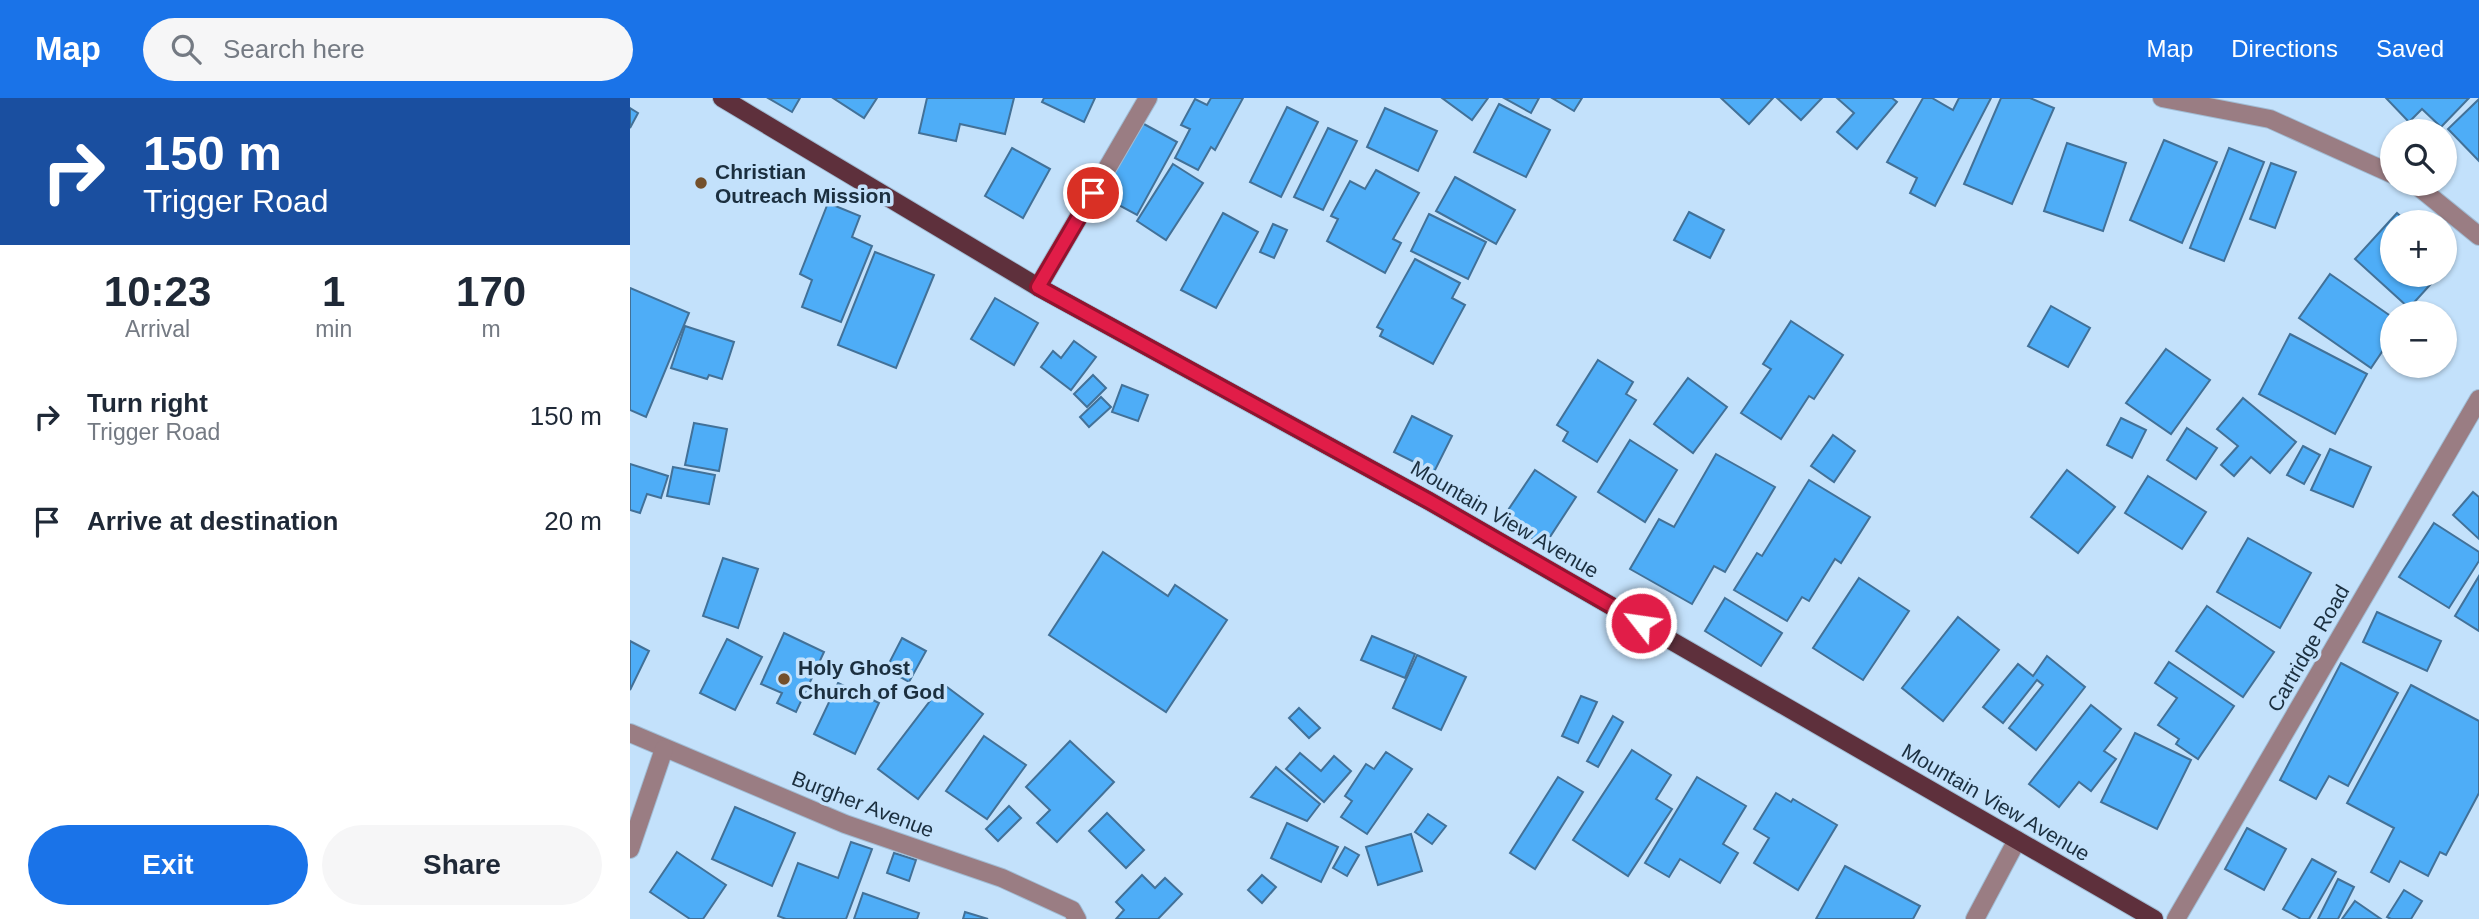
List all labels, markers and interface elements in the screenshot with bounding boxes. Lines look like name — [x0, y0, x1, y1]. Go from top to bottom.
search box — [143, 18, 633, 81]
text: Map — [35, 30, 101, 67]
icon: search — [167, 30, 205, 68]
text: Search here — [223, 34, 365, 64]
text: Map — [2147, 35, 2193, 62]
text: Directions — [2231, 35, 2338, 62]
text: Saved — [2376, 35, 2444, 62]
map controls — [2380, 119, 2457, 378]
button: search — [2380, 119, 2457, 196]
icon: right — [28, 126, 119, 217]
text: 150 m — [143, 126, 282, 180]
place label: Christian Outreach Mission — [715, 160, 891, 207]
pin — [1063, 163, 1123, 223]
icon: arrive — [1074, 174, 1112, 212]
marker: Christian Outreach Mission — [693, 175, 709, 191]
text: Trigger Road — [143, 183, 329, 219]
button: + — [2380, 210, 2457, 287]
text: 10:23 — [104, 268, 211, 315]
text: 1 — [322, 268, 345, 315]
text: 170 — [456, 268, 526, 315]
button: − — [2380, 301, 2457, 378]
text: Arrival — [125, 316, 190, 342]
text: min — [315, 316, 352, 342]
text: m — [482, 316, 501, 342]
text: Turn right — [87, 388, 208, 418]
icon: right — [28, 398, 66, 436]
text: 150 m — [530, 401, 602, 431]
text: Trigger Road — [87, 419, 220, 445]
street label: Mountain View Avenue — [1407, 456, 1603, 582]
icon: arrive — [28, 503, 66, 541]
text: Arrive at destination — [87, 506, 338, 536]
text: 20 m — [544, 506, 602, 536]
street label: Cartridge Road — [2262, 581, 2354, 715]
position arrow — [1604, 586, 1678, 660]
place label: Holy Ghost Church of God — [798, 656, 945, 703]
marker: Holy Ghost Church of God — [776, 671, 792, 687]
street label: Mountain View Avenue — [1898, 739, 2094, 865]
street label: Burgher Avenue — [789, 766, 937, 842]
button: Exit — [28, 825, 308, 905]
button: Share — [322, 825, 602, 905]

